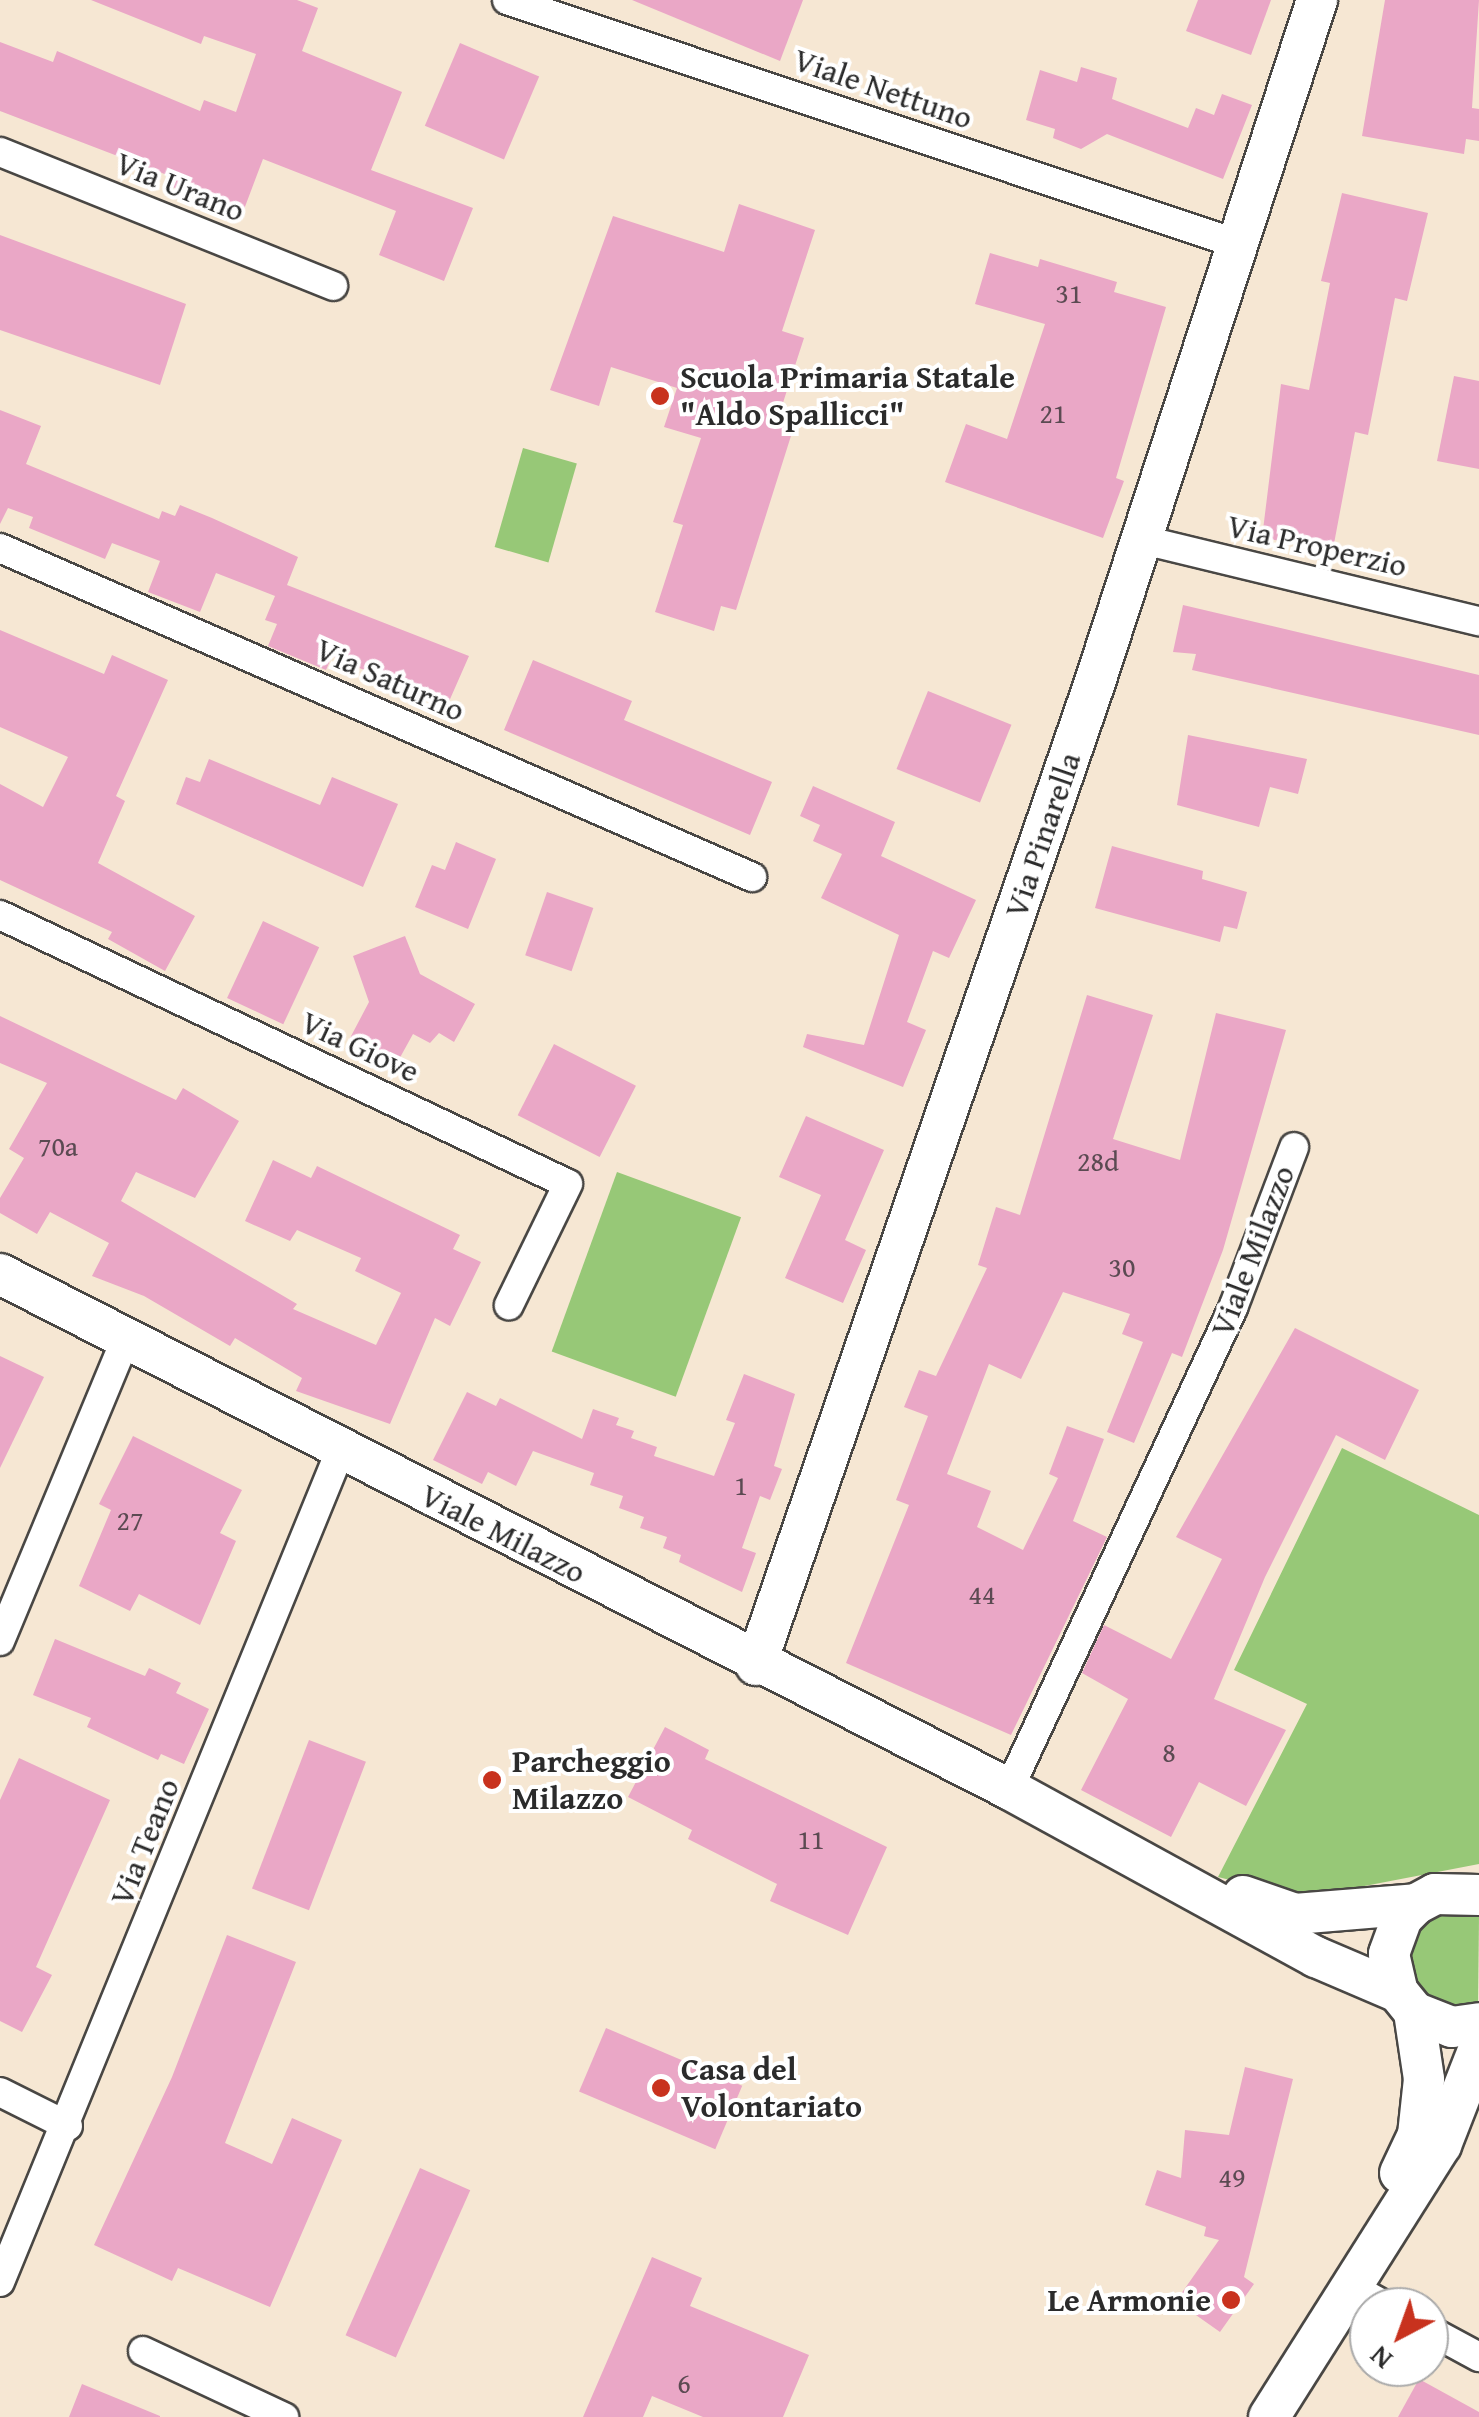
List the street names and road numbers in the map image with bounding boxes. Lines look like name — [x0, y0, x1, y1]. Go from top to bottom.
street label: Viale Nettuno — [789, 41, 977, 137]
street label: Via Urano — [110, 144, 250, 230]
street label: Via Properzio — [1223, 507, 1411, 585]
street label: Via Saturno — [310, 630, 470, 730]
street label: Via Pinarella — [997, 747, 1089, 923]
street label: Via Giove — [295, 1003, 425, 1091]
street label: Viale Milazzo — [1203, 1160, 1303, 1342]
street label: Viale Milazzo — [414, 1476, 592, 1592]
street label: Via Teano — [102, 1773, 188, 1911]

